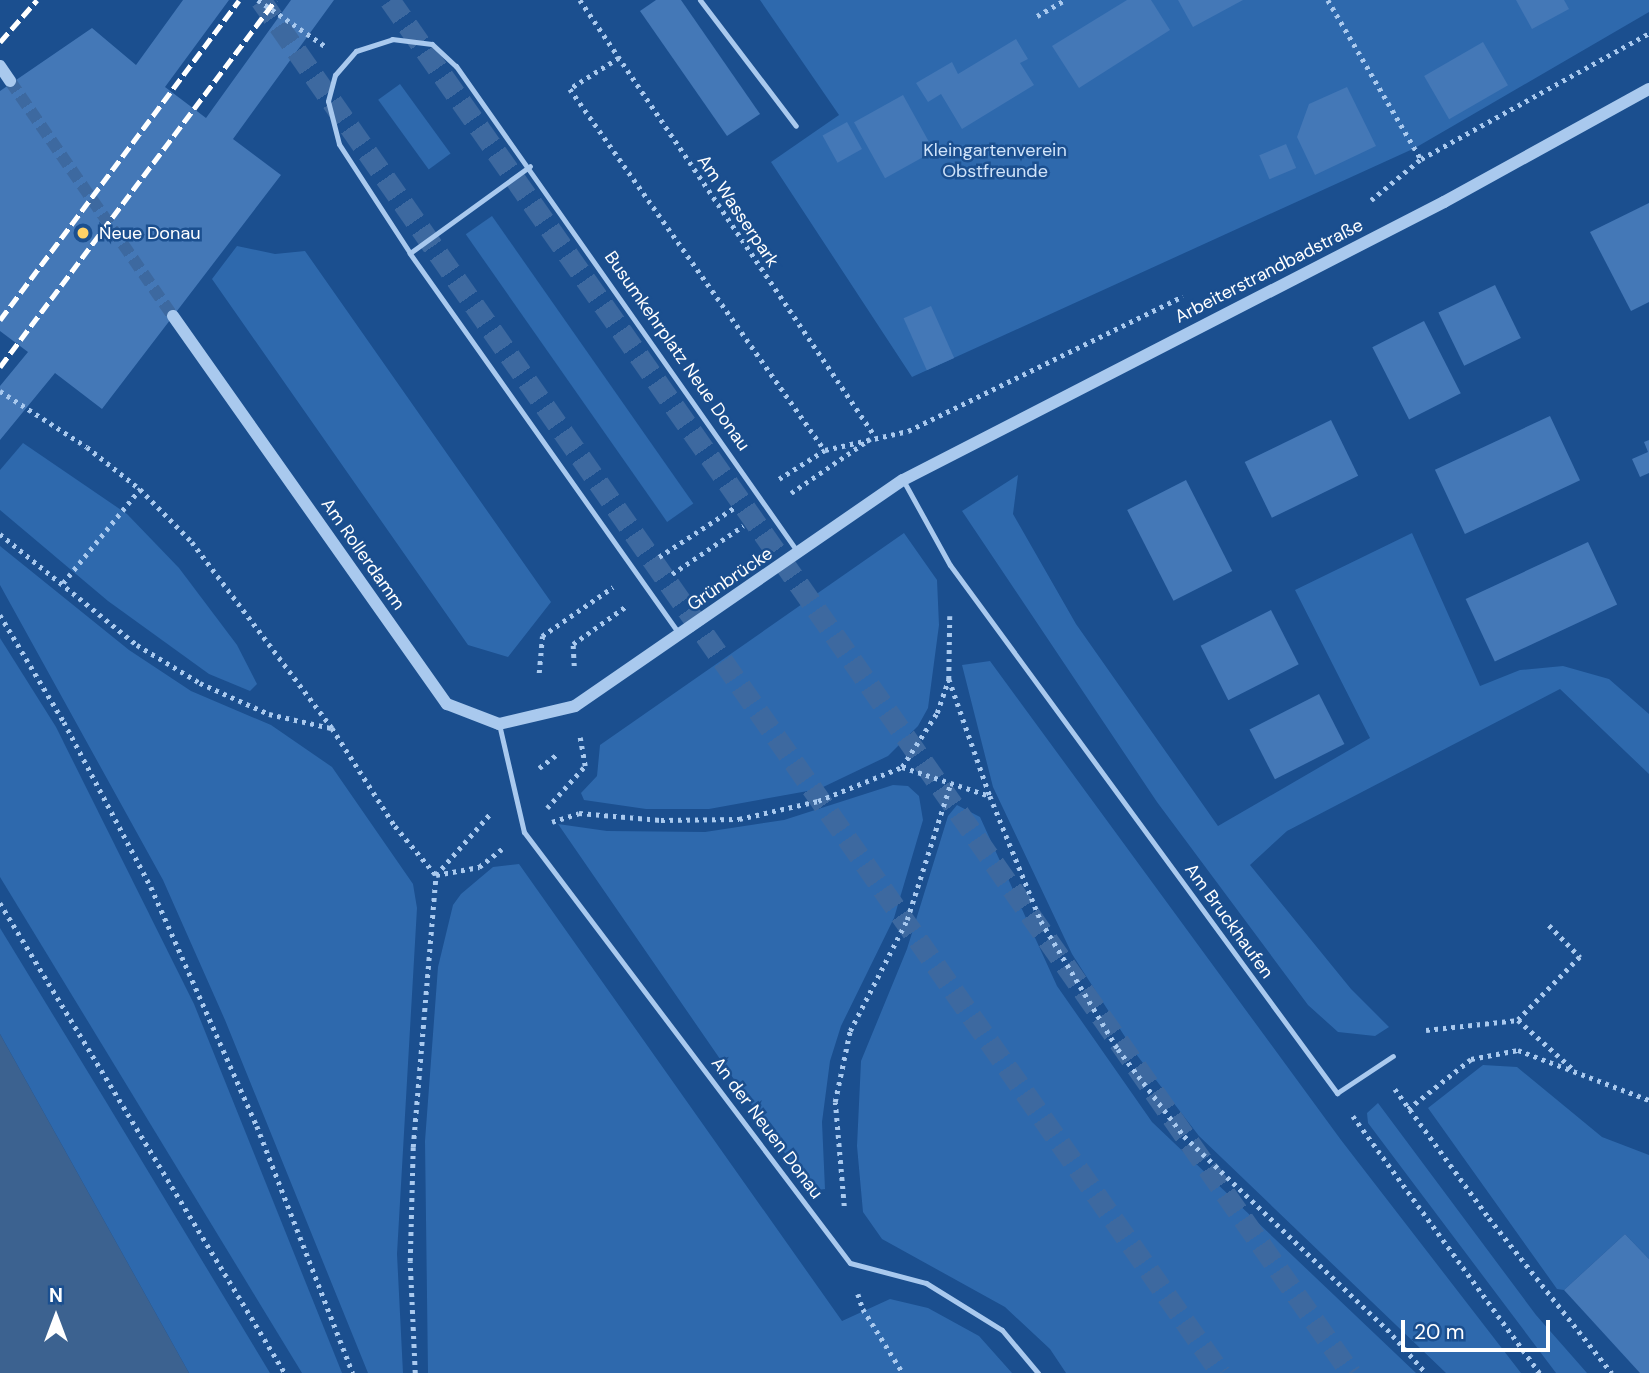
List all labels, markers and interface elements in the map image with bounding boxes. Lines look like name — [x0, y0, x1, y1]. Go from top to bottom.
park label: Kleingartenverein Obstfreunde — [923, 140, 1067, 182]
street label: Am Wasserpark — [692, 151, 784, 271]
street label: Arbeiterstrandbadstraße — [1171, 214, 1367, 328]
place label: Neue Donau — [99, 222, 200, 244]
marker: Neue Donau — [73, 223, 93, 243]
street label: Busumkehrplatz Neue Donau — [600, 247, 754, 455]
street label: Am Rollerdamm — [316, 494, 410, 614]
street label: Grünbrücke — [683, 543, 777, 615]
street label: Am Bruckhaufen — [1180, 859, 1278, 983]
street label: An der Neuen Donau — [707, 1053, 827, 1203]
north arrow — [21, 1282, 91, 1352]
text: N — [49, 1283, 63, 1308]
scale bar — [1404, 1306, 1553, 1350]
text: 20 m — [1414, 1318, 1465, 1346]

